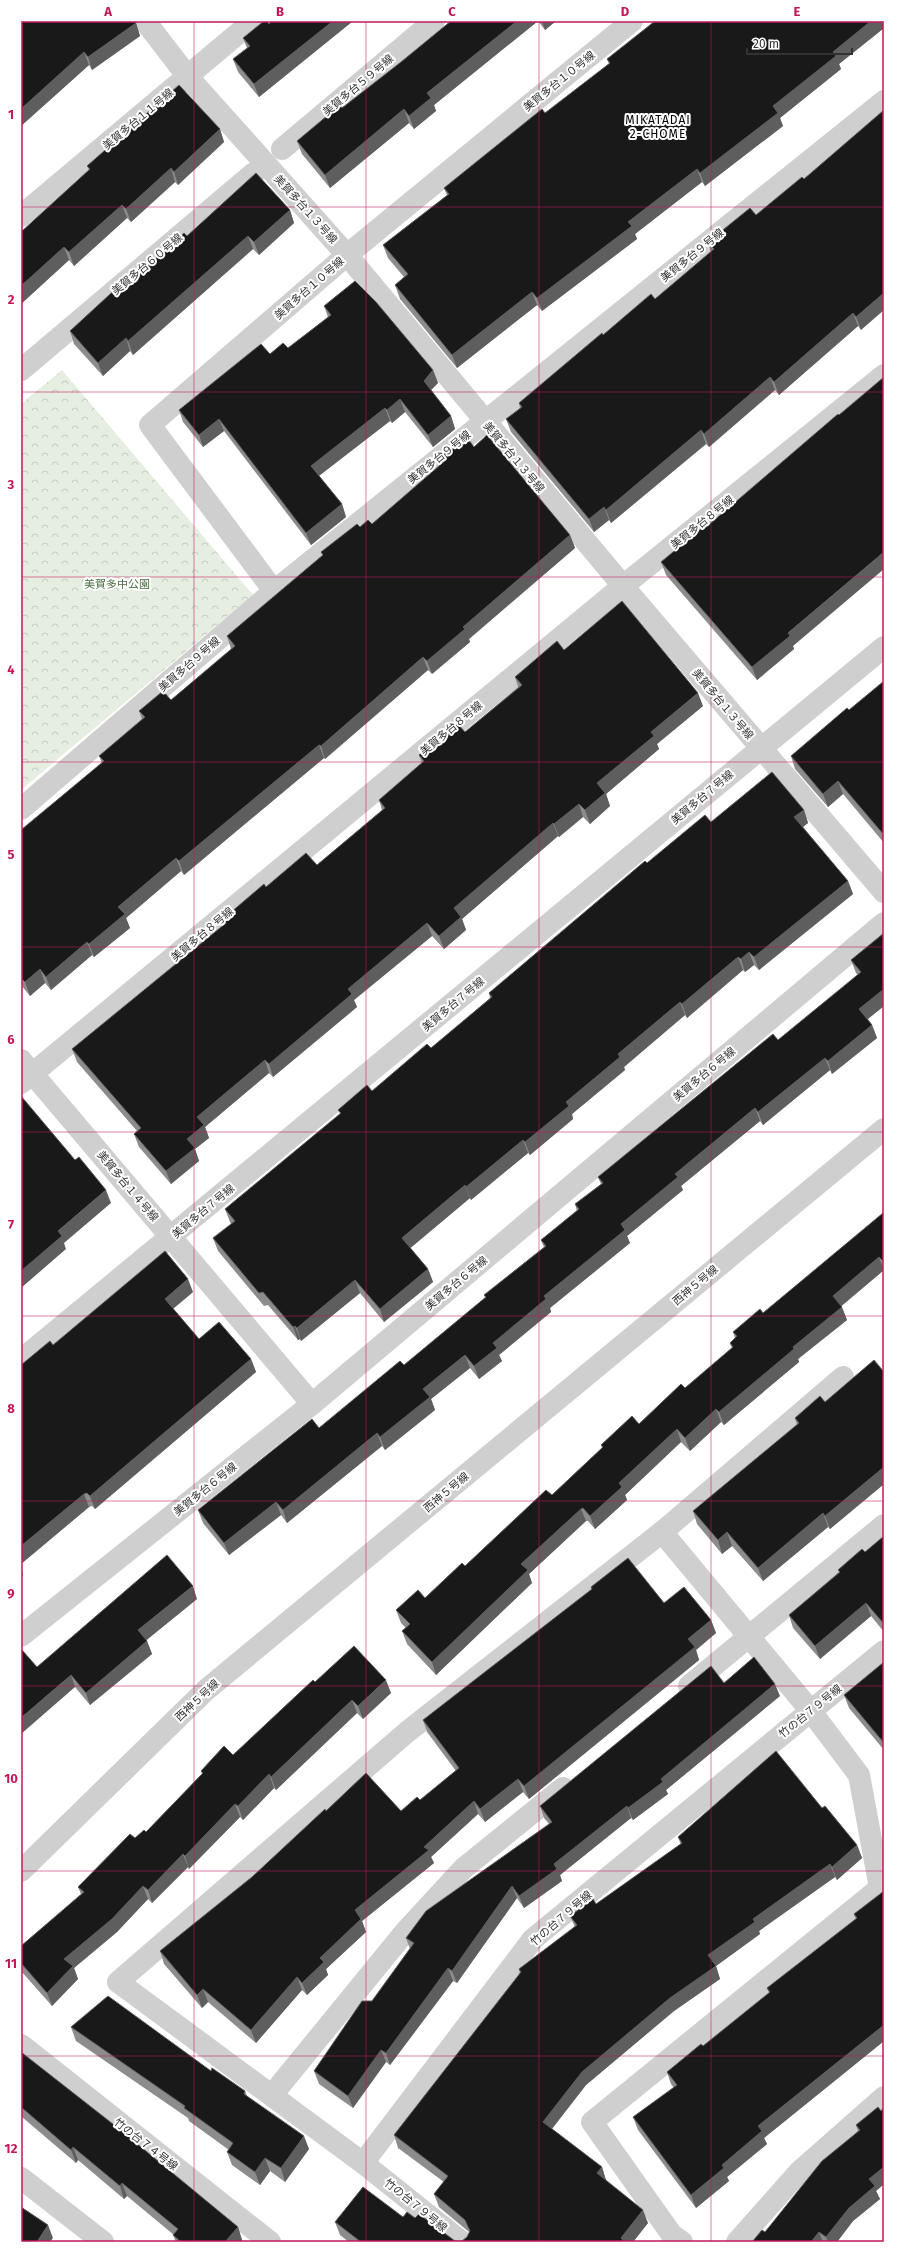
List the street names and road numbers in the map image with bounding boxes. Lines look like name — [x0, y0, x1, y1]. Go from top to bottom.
street label: 美賀多台１０号線 — [521, 49, 598, 114]
street label: 美賀多台５９号線 — [320, 52, 396, 119]
street label: 美賀多台１１号線 — [100, 86, 176, 153]
street label: 美賀多台１３号線 — [271, 172, 340, 246]
street label: 美賀多台９号線 — [658, 226, 726, 285]
street label: 美賀多台６０号線 — [109, 231, 185, 298]
street label: 美賀多台１０号線 — [272, 255, 347, 322]
street label: 美賀多台１３号線 — [480, 419, 547, 495]
street label: 美賀多台９号線 — [405, 428, 473, 487]
street label: 美賀多台８号線 — [668, 493, 736, 552]
street label: 美賀多台９号線 — [156, 634, 223, 695]
street label: 美賀多台１３号線 — [689, 666, 756, 742]
street label: 美賀多台８号線 — [418, 699, 485, 758]
street label: 美賀多台７号線 — [669, 768, 736, 827]
street label: 美賀多台８号線 — [169, 905, 236, 964]
street label: 美賀多台７号線 — [420, 975, 487, 1034]
street label: 美賀多台６号線 — [671, 1045, 738, 1104]
street label: 美賀多台１４号線 — [94, 1148, 161, 1224]
street label: 美賀多台７号線 — [170, 1182, 237, 1241]
street label: 美賀多台６号線 — [423, 1254, 490, 1313]
street label: 西神５号線 — [670, 1263, 721, 1308]
street label: 美賀多台６号線 — [171, 1460, 239, 1519]
street label: 西神５号線 — [421, 1470, 472, 1515]
street label: 西神５号線 — [173, 1677, 222, 1724]
street label: 竹の台７９号線 — [776, 1682, 844, 1741]
street label: 竹の台７９号線 — [528, 1888, 595, 1949]
street label: 竹の台７４号線 — [111, 2116, 180, 2173]
street label: 竹の台７９号線 — [382, 2176, 450, 2235]

